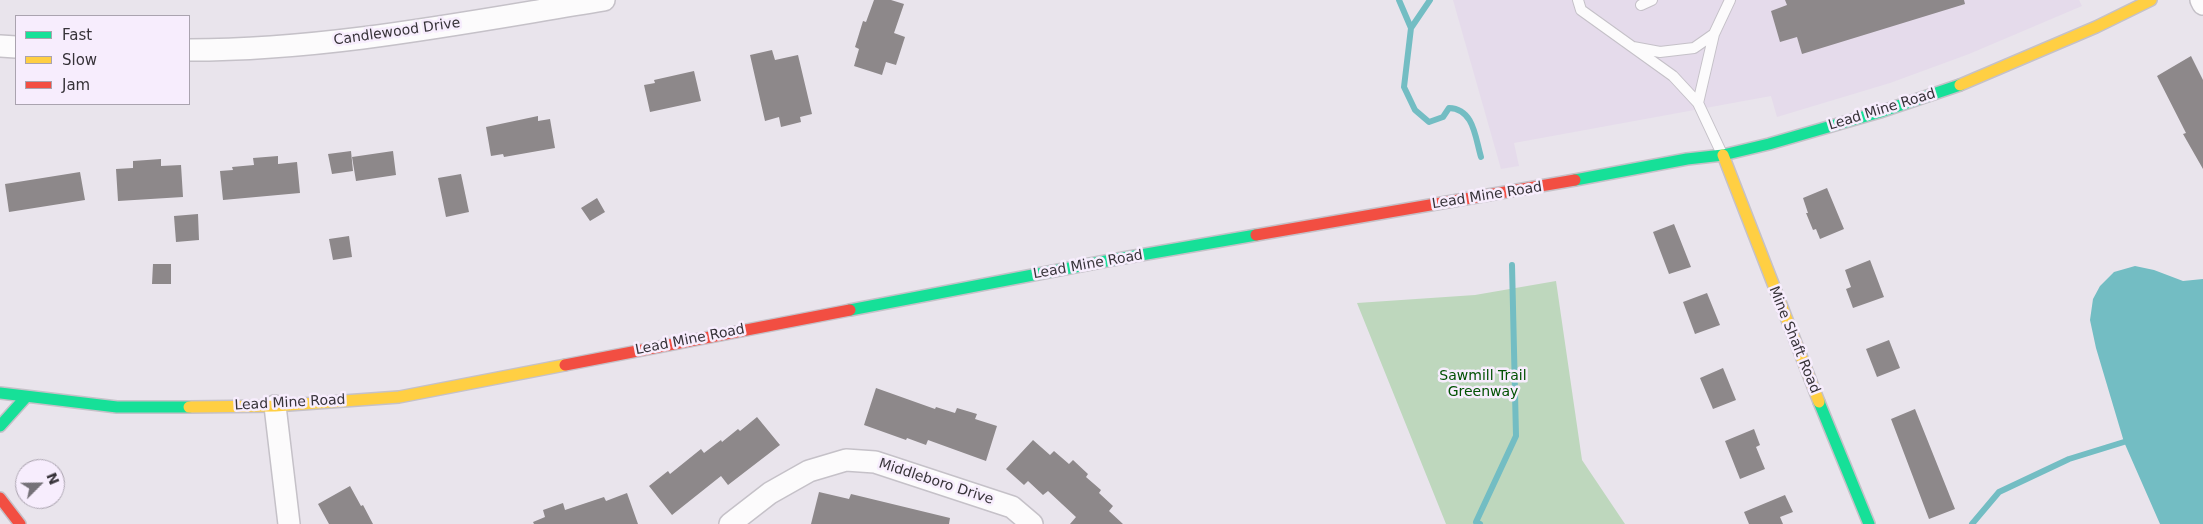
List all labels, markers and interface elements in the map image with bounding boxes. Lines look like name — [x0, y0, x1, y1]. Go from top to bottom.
legend — [15, 15, 190, 105]
street label: Candlewood Drive — [333, 15, 461, 49]
text: Fast — [62, 26, 92, 44]
text: Slow — [62, 51, 97, 69]
text: Jam — [62, 76, 90, 94]
street label: Lead Mine Road — [1826, 86, 1938, 134]
street label: Lead Mine Road — [1431, 179, 1543, 213]
street label: Lead Mine Road — [1032, 247, 1144, 283]
street label: Mine Shaft Road — [1765, 284, 1823, 396]
street label: Lead Mine Road — [634, 321, 746, 359]
park label: Sawmill Trail Greenway — [1439, 368, 1527, 401]
street label: Lead Mine Road — [234, 392, 346, 414]
street label: Middleboro Drive — [877, 456, 995, 508]
north arrow — [15, 459, 65, 509]
text: N — [43, 470, 63, 487]

